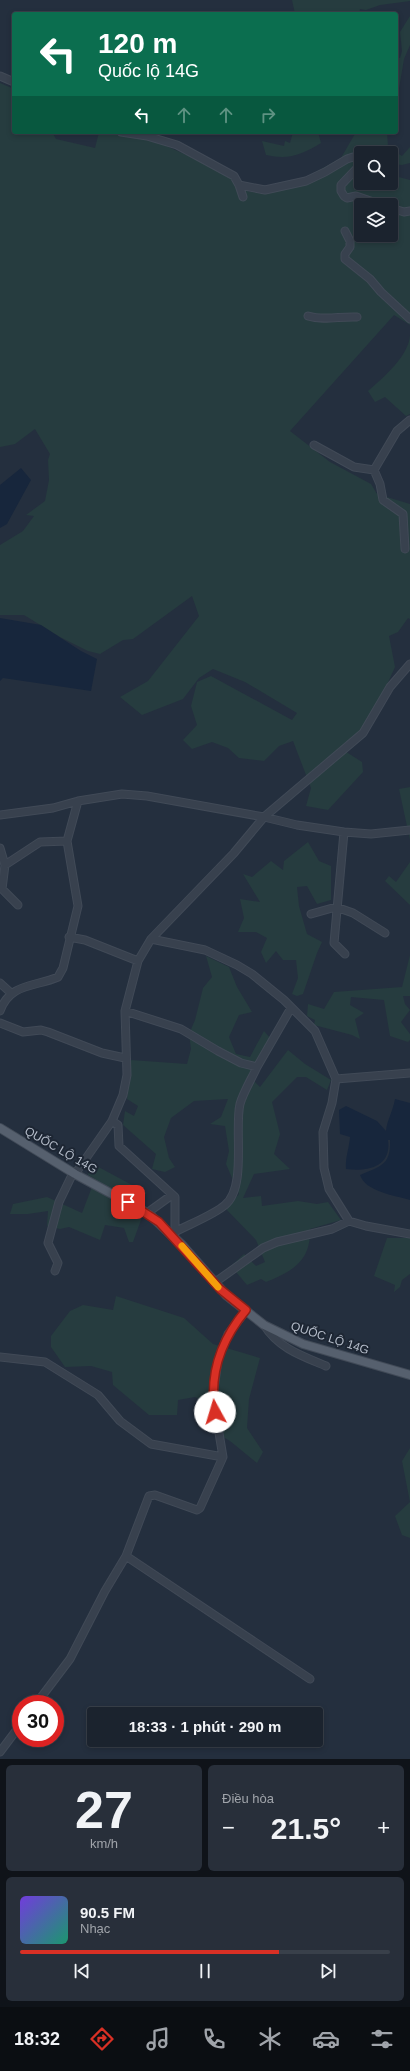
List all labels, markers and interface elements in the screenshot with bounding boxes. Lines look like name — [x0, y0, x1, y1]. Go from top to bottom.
icon: left — [32, 28, 84, 80]
text: 120 m — [98, 28, 177, 59]
text: Quốc lộ 14G — [98, 61, 199, 81]
icon: left — [131, 104, 153, 126]
icon: ahead — [173, 104, 195, 126]
icon: ahead — [215, 104, 237, 126]
icon: right — [257, 104, 279, 126]
map controls — [354, 146, 398, 242]
button: search — [354, 146, 398, 190]
button: layers — [354, 198, 398, 242]
street label: QUỐC LỘ 14G — [22, 1123, 100, 1176]
pin — [111, 1185, 145, 1219]
icon: arrive — [117, 1191, 139, 1213]
street label: QUỐC LỘ 14G — [289, 1318, 371, 1357]
position arrow — [194, 1391, 236, 1433]
speed limit sign: 30 — [12, 1695, 64, 1747]
text: 18:33 · 1 phút · 290 m — [129, 1718, 281, 1735]
text: 27 — [75, 1781, 133, 1839]
text: Điều hòa — [222, 1791, 274, 1806]
text: 21.5° — [271, 1812, 341, 1845]
text: − — [222, 1815, 235, 1840]
text: + — [377, 1815, 390, 1840]
text: km/h — [90, 1836, 118, 1851]
text: 90.5 FM — [80, 1904, 135, 1921]
text: Nhạc — [80, 1921, 110, 1936]
icon: previous — [71, 1960, 93, 1982]
icon: pause — [194, 1960, 216, 1982]
icon: next — [317, 1960, 339, 1982]
icon: directions — [88, 2025, 116, 2053]
icon: music — [144, 2025, 172, 2053]
icon: phone — [200, 2025, 228, 2053]
icon: climate — [256, 2025, 284, 2053]
icon: car — [312, 2025, 340, 2053]
icon: filters — [368, 2025, 396, 2053]
text: 18:32 — [14, 2029, 60, 2049]

